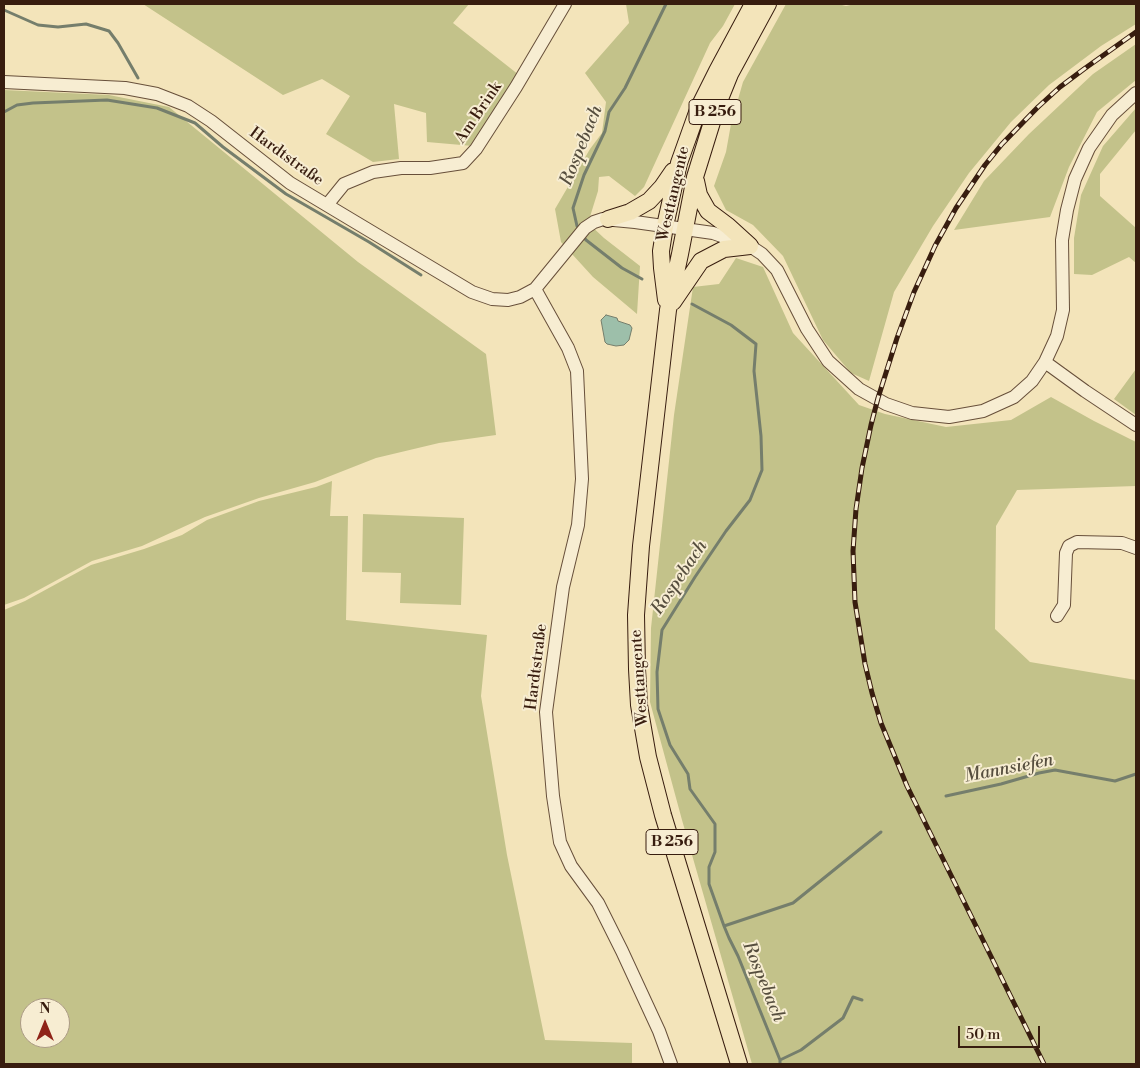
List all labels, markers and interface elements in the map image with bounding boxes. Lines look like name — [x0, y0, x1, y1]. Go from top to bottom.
street label: Am Brink — [451, 79, 507, 147]
road number: B 256 — [689, 100, 741, 124]
water label: Rospebach — [556, 103, 608, 189]
street label: Hardtstraße — [245, 124, 327, 190]
street label: Westtangente — [654, 144, 694, 244]
water label: Rospebach — [647, 537, 713, 619]
street label: Hardtstraße — [522, 623, 552, 711]
street label: Westtangente — [627, 629, 653, 727]
water label: Mannsiefen — [963, 750, 1055, 788]
road number: B 256 — [646, 830, 698, 854]
water label: Rospebach — [737, 939, 789, 1025]
north arrow — [20, 998, 70, 1048]
text: N — [39, 1000, 51, 1018]
scale bar — [960, 1016, 1042, 1048]
text: 50 m — [966, 1025, 1000, 1044]

